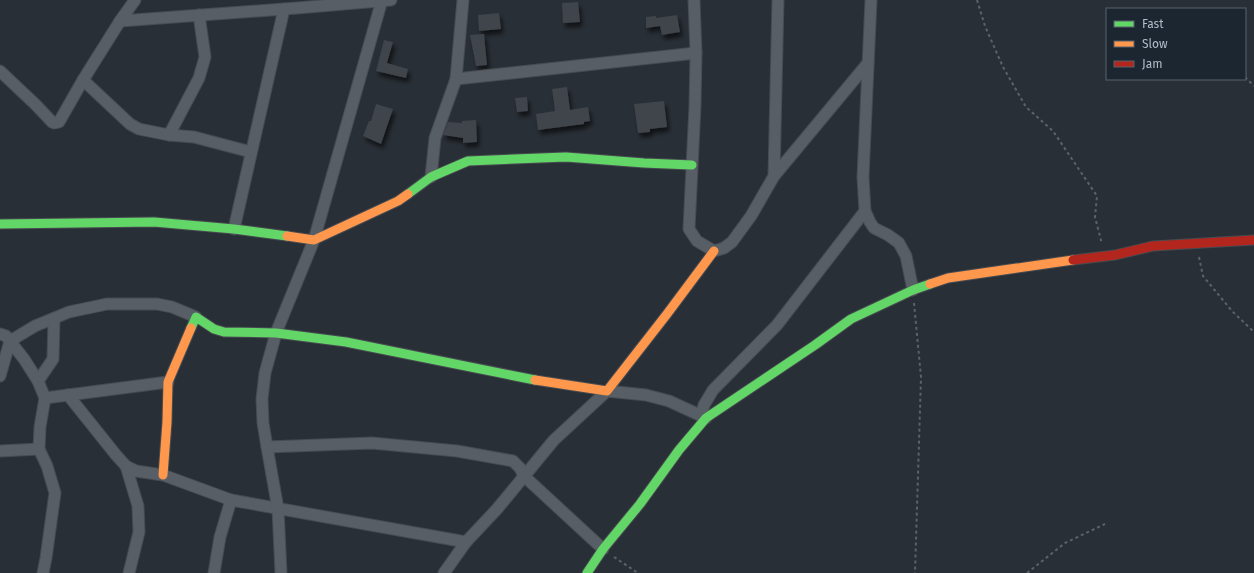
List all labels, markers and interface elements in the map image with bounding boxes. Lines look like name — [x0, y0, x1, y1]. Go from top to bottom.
legend — [1106, 8, 1246, 80]
text: Fast — [1142, 17, 1164, 31]
text: Slow — [1142, 37, 1168, 51]
text: Jam — [1142, 57, 1162, 71]

